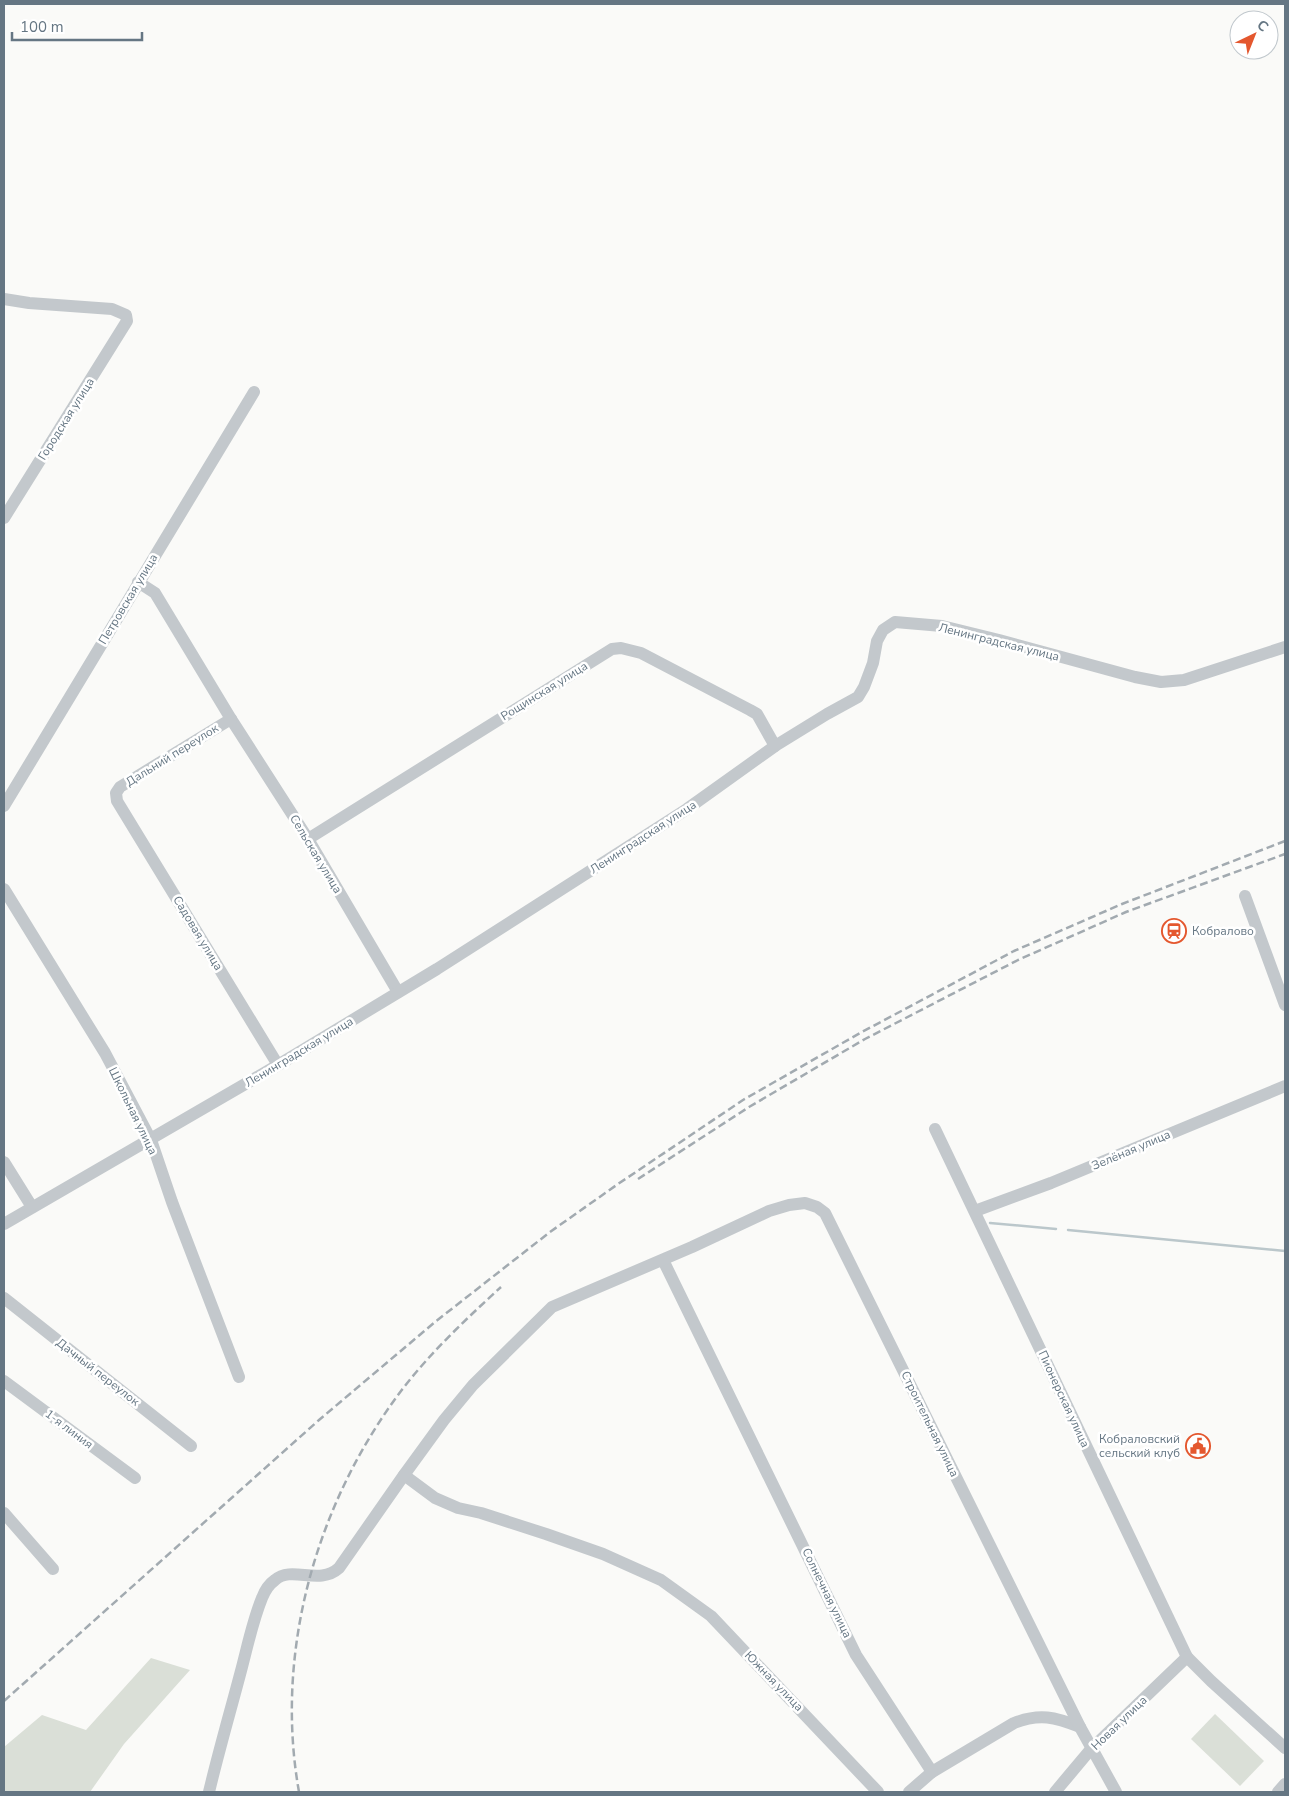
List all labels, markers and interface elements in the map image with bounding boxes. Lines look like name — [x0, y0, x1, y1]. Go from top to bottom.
scale bar — [12, 10, 142, 42]
north arrow — [1229, 10, 1279, 60]
text: С — [1253, 16, 1273, 36]
text: 100 m — [20, 17, 64, 37]
street label: Городская улица — [34, 375, 98, 463]
street label: Петровская улица — [95, 551, 161, 647]
street label: Ленинградская улица — [937, 619, 1061, 665]
street label: Рощинская улица — [498, 658, 590, 724]
street label: Дальний переулок — [123, 720, 222, 790]
street label: Ленинградская улица — [587, 797, 699, 877]
street label: Сельская улица — [286, 812, 346, 896]
street label: Садовая улица — [169, 893, 227, 973]
station icon: Кобралово — [1161, 918, 1187, 944]
place label: Кобралово — [1192, 923, 1254, 939]
street label: Ленинградская улица — [242, 1013, 356, 1091]
street label: Школьная улица — [105, 1065, 161, 1157]
street label: Зелёная улица — [1089, 1126, 1173, 1174]
street label: Дачный переулок — [53, 1335, 143, 1410]
street label: Пионерская улица — [1035, 1348, 1093, 1450]
street label: Строительная улица — [897, 1368, 963, 1480]
street label: 1-я линия — [42, 1406, 96, 1452]
place label: Кобраловский сельский клуб — [1099, 1431, 1180, 1461]
public building icon: Кобраловский сельский клуб — [1185, 1433, 1211, 1459]
street label: Солнечная улица — [798, 1545, 856, 1641]
street label: Южная улица — [741, 1647, 807, 1715]
street label: Новая улица — [1088, 1692, 1150, 1754]

